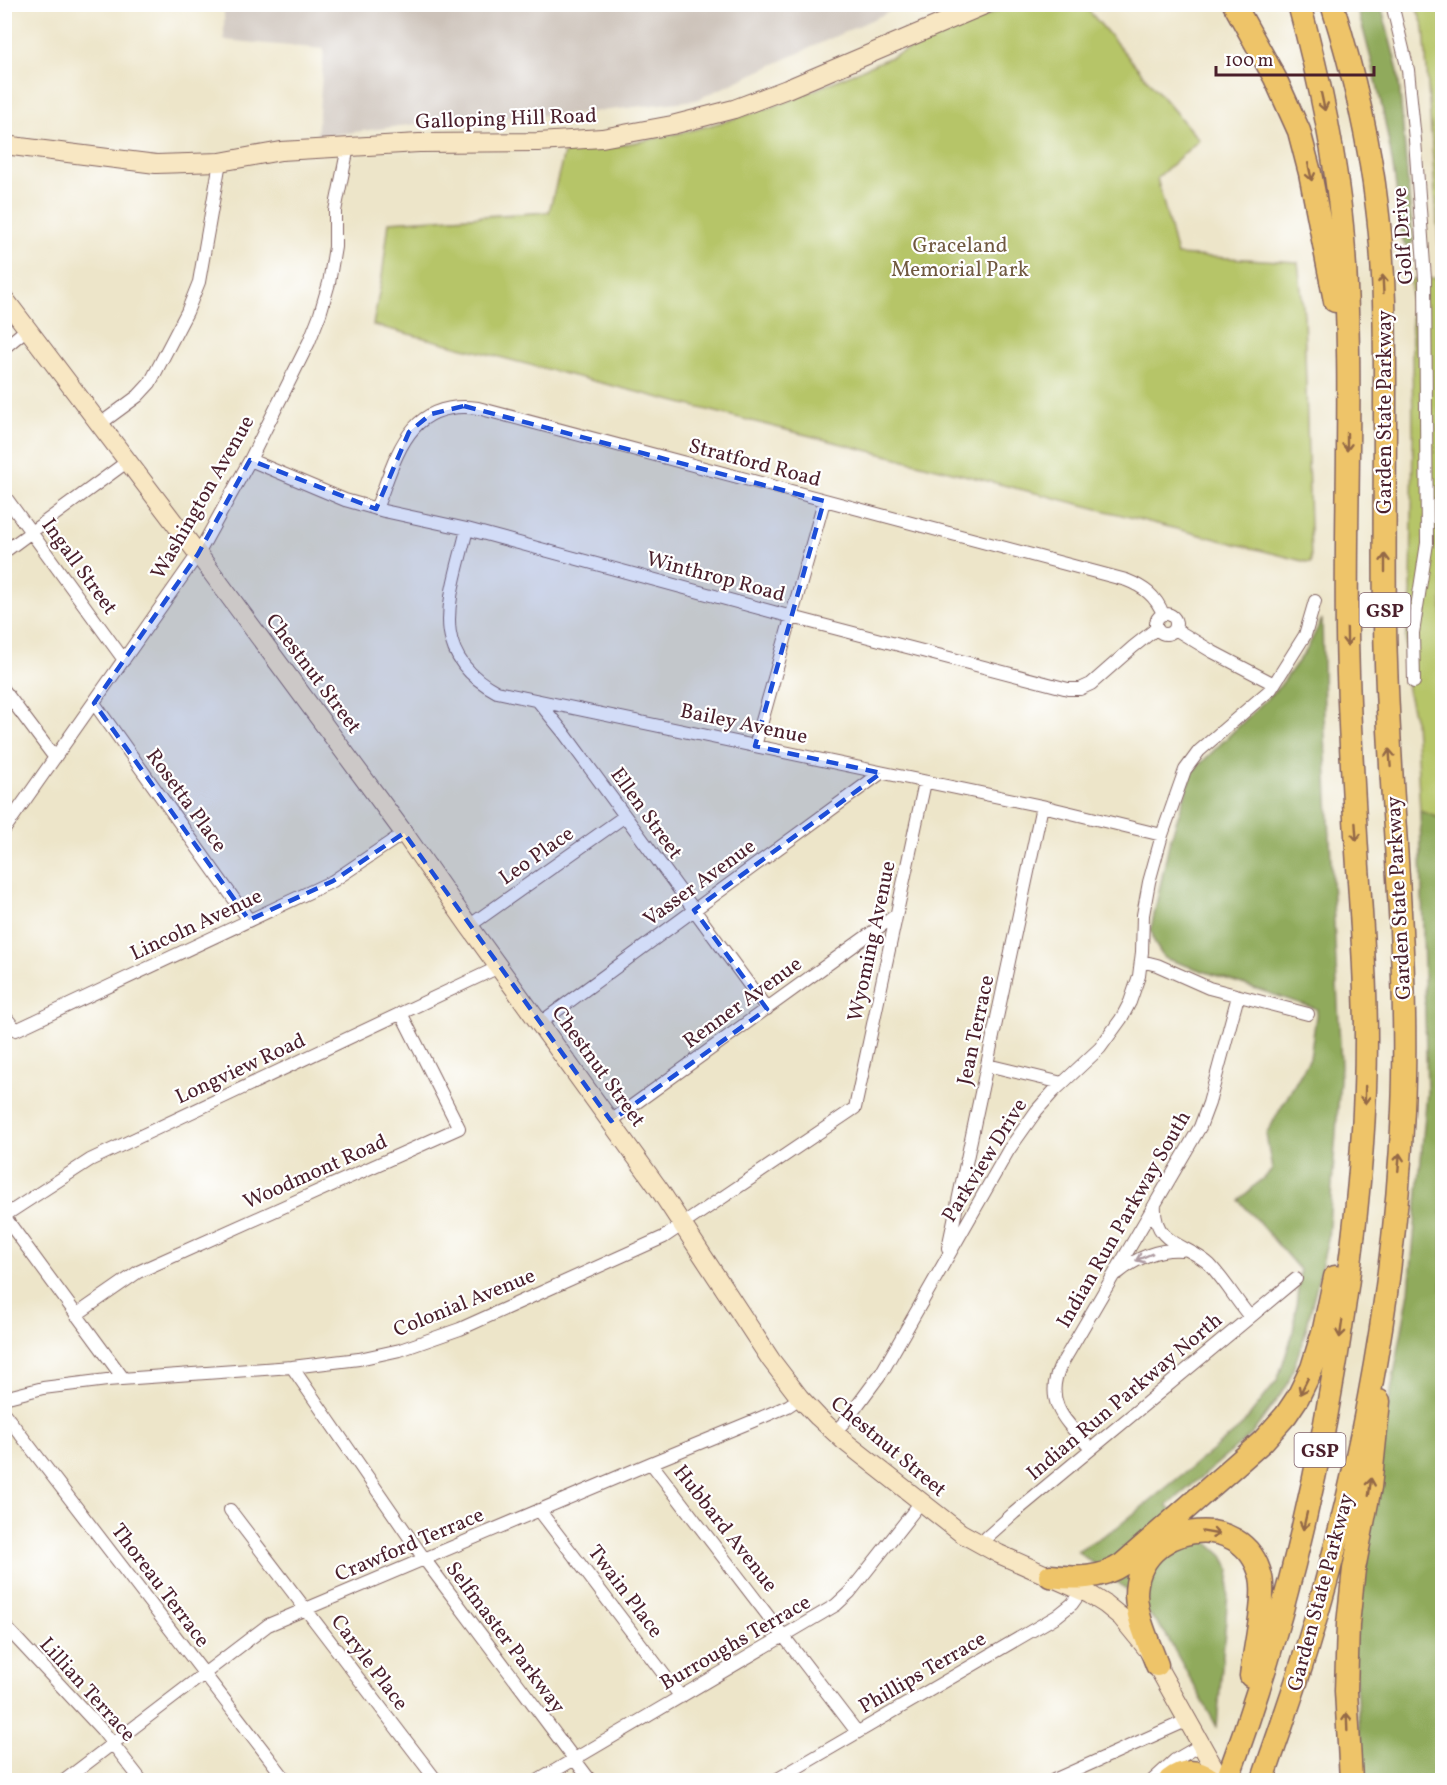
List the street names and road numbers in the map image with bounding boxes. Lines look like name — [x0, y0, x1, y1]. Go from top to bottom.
street label: Galloping Hill Road — [415, 102, 597, 137]
street label: Golf Drive — [1386, 186, 1421, 285]
street label: Garden State Parkway — [1371, 309, 1400, 514]
street label: Washington Avenue — [145, 410, 262, 585]
street label: Stratford Road — [685, 432, 824, 495]
street label: Ingall Street — [34, 513, 124, 621]
street label: Winthrop Road — [643, 545, 788, 610]
road number: GSP — [1360, 593, 1410, 627]
street label: Chestnut Street — [258, 608, 368, 740]
street label: Bailey Avenue — [677, 697, 810, 752]
street label: Rosetta Place — [138, 743, 233, 859]
street label: Ellen Street — [603, 762, 689, 866]
street label: Garden State Parkway — [1380, 795, 1419, 1001]
street label: Leo Place — [494, 820, 580, 893]
street label: Vasser Avenue — [638, 832, 762, 934]
street label: Wyoming Avenue — [841, 858, 904, 1024]
street label: Lincoln Avenue — [126, 882, 267, 969]
street label: Renner Avenue — [677, 950, 808, 1056]
street label: Jean Terrace — [951, 973, 1002, 1088]
street label: Chestnut Street — [544, 1000, 652, 1133]
street label: Longview Road — [171, 1027, 310, 1112]
street label: Parkview Drive — [936, 1093, 1035, 1228]
street label: Indian Run Parkway South — [1050, 1106, 1199, 1334]
street label: Woodmont Road — [239, 1128, 392, 1217]
street label: Colonial Avenue — [389, 1262, 540, 1345]
street label: Indian Run Parkway North — [1021, 1306, 1229, 1488]
street label: Chestnut Street — [824, 1390, 952, 1504]
road number: GSP — [1294, 1433, 1346, 1467]
street label: Hubbard Avenue — [666, 1459, 784, 1599]
street label: Garden State Parkway — [1281, 1490, 1362, 1695]
street label: Crawford Terrace — [331, 1501, 489, 1590]
street label: Thoreau Terrace — [104, 1518, 216, 1654]
street label: Twain Place — [580, 1540, 669, 1644]
street label: Selfmaster Parkway — [438, 1556, 572, 1720]
street label: Burroughs Terrace — [655, 1588, 816, 1698]
street label: Caryle Place — [323, 1609, 414, 1717]
street label: Phillips Terrace — [854, 1625, 992, 1722]
street label: Lillian Terrace — [32, 1631, 142, 1749]

